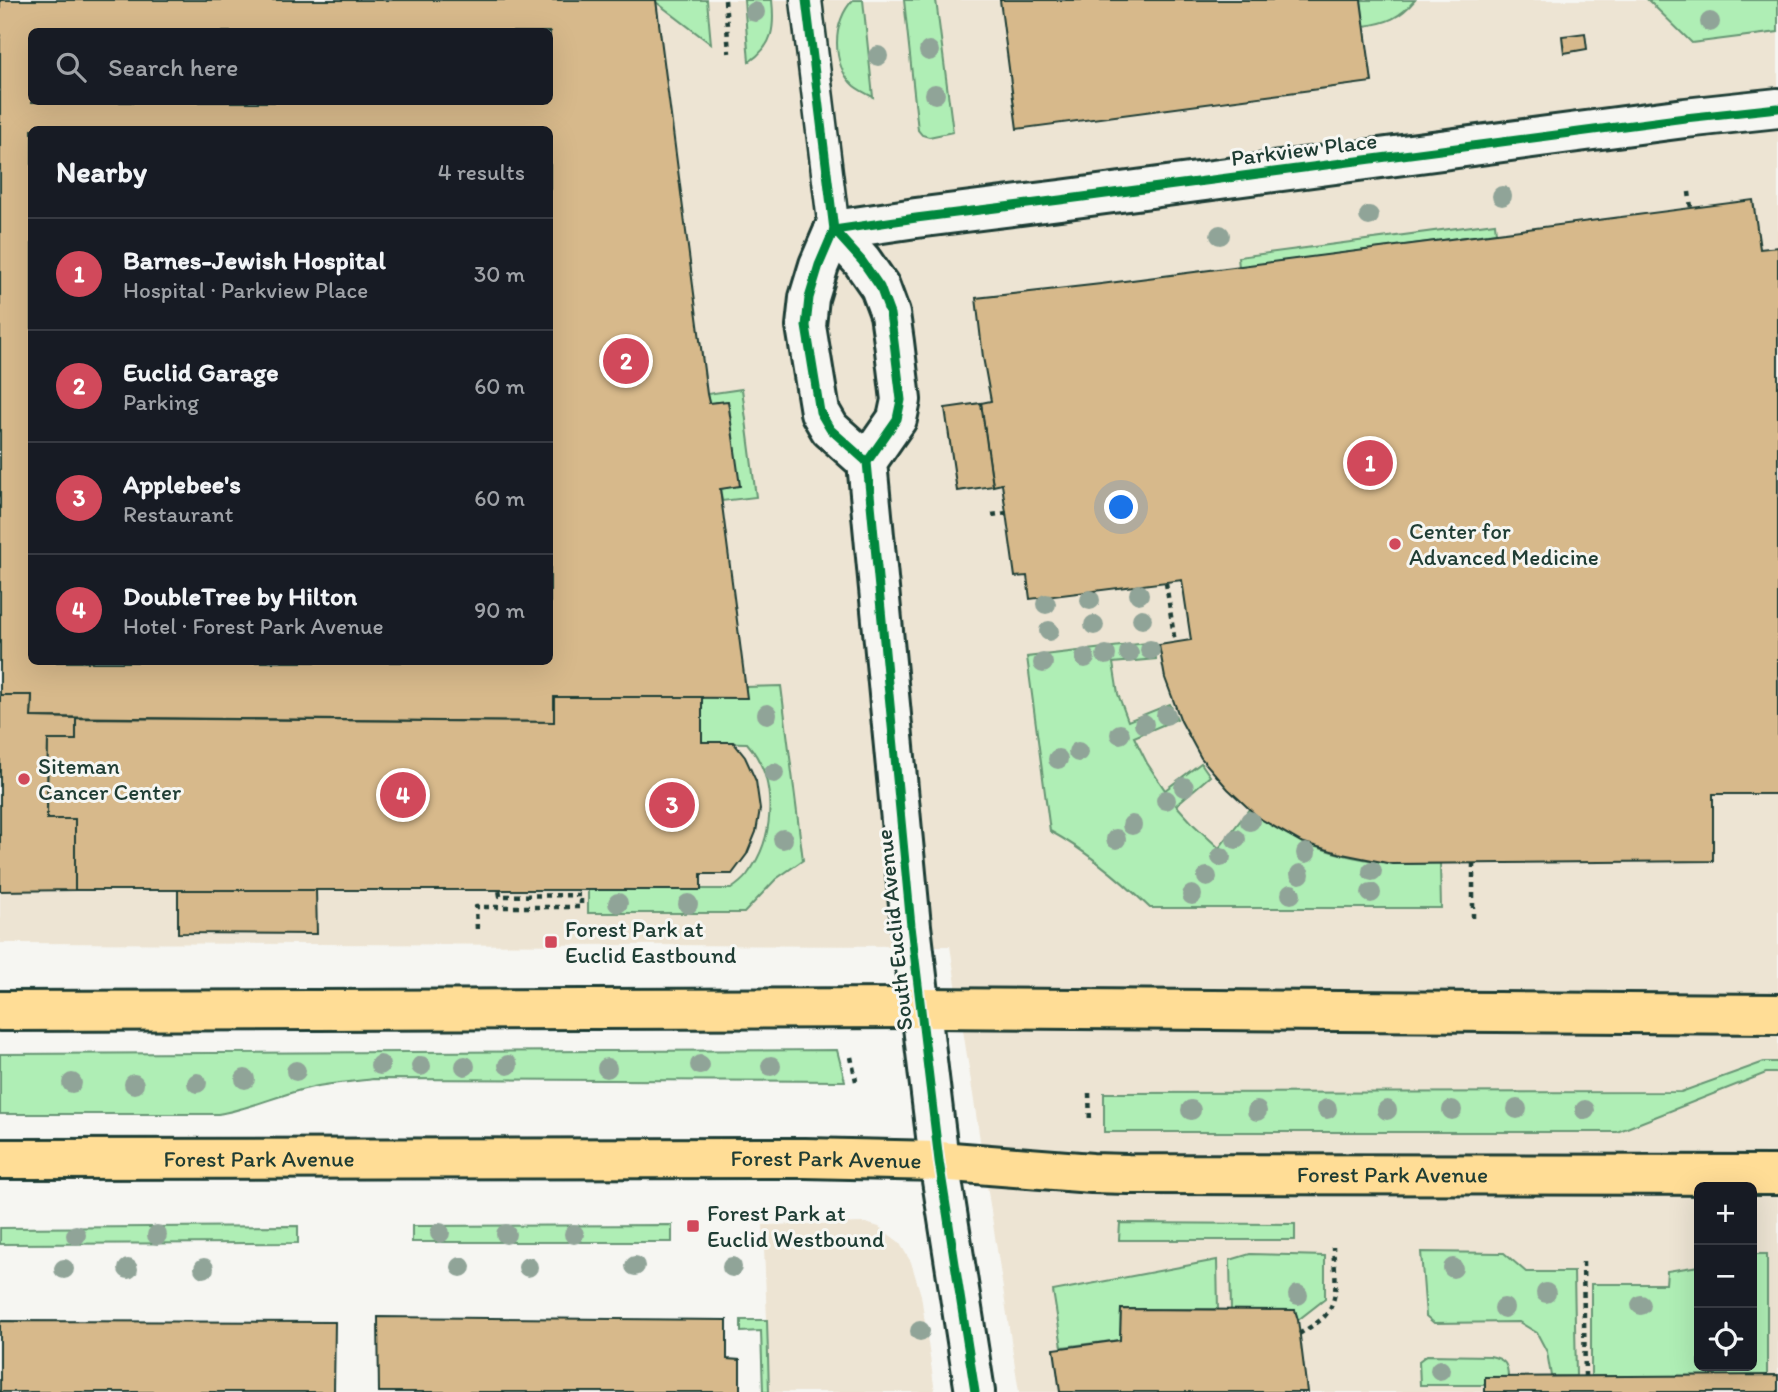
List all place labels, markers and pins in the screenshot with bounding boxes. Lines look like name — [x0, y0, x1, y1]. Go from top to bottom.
pin: 2 — [603, 335, 649, 387]
pin: 1 — [1347, 437, 1393, 489]
place label: Center for Advanced Medicine — [1409, 517, 1599, 571]
marker: Center for Advanced Medicine — [1387, 536, 1403, 552]
place label: Siteman Cancer Center — [38, 752, 181, 806]
pin: 4 — [380, 769, 426, 821]
marker: Siteman Cancer Center — [16, 771, 32, 787]
pin: 3 — [649, 779, 695, 831]
place label: Forest Park at Euclid Eastbound — [565, 915, 736, 969]
marker: Forest Park at Euclid Eastbound — [543, 934, 559, 950]
place label: Forest Park at Euclid Westbound — [707, 1199, 884, 1253]
marker: Forest Park at Euclid Westbound — [685, 1218, 701, 1234]

